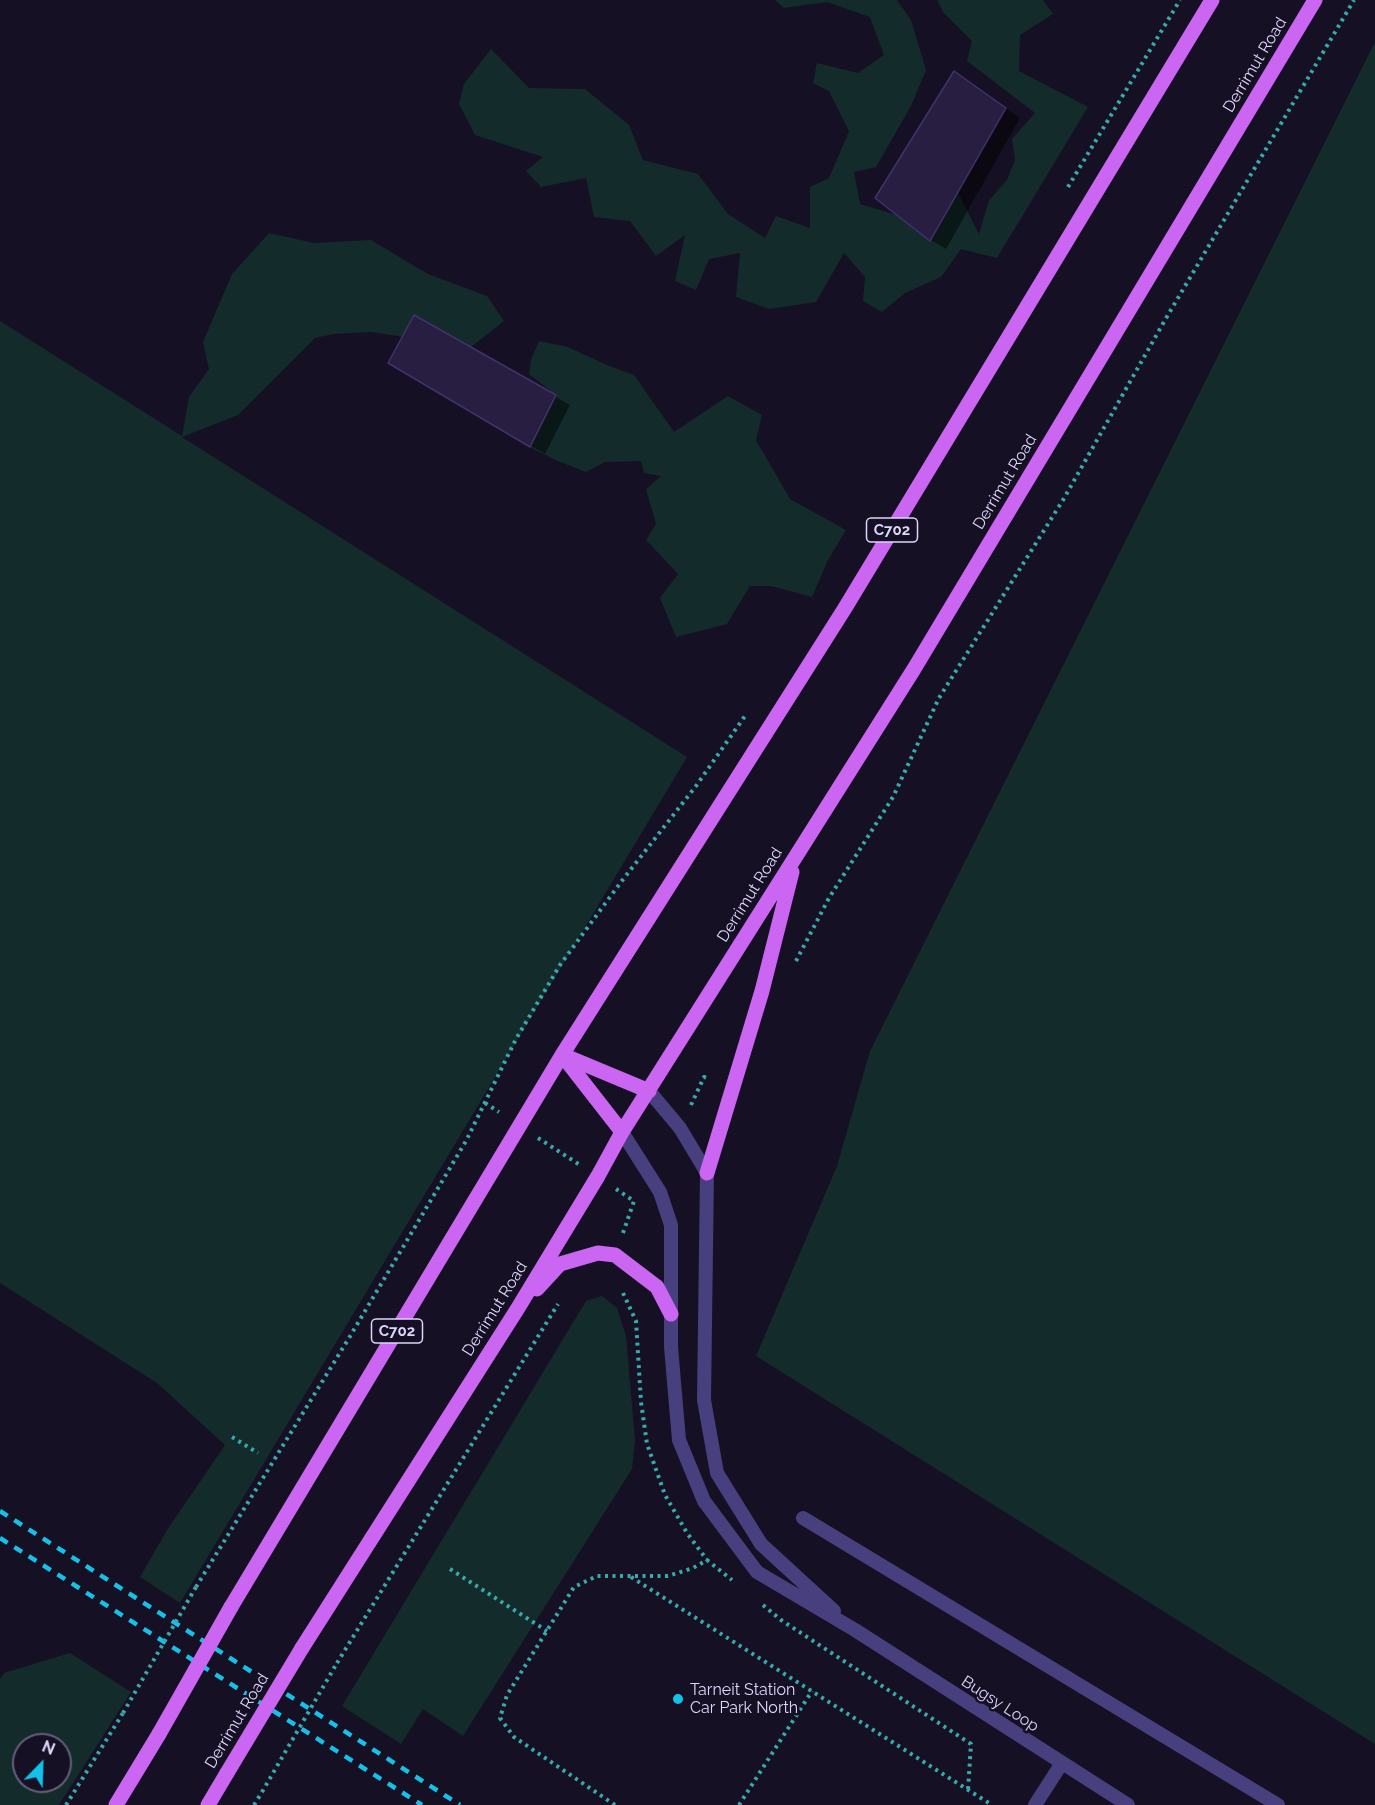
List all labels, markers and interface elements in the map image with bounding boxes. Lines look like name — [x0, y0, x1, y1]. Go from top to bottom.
street label: Derrimut Road — [1219, 14, 1291, 116]
street label: Derrimut Road — [969, 431, 1041, 533]
road number: C702 — [866, 518, 918, 542]
street label: Derrimut Road — [713, 844, 787, 946]
street label: Derrimut Road — [458, 1258, 532, 1360]
road number: C702 — [372, 1319, 422, 1343]
street label: Derrimut Road — [201, 1670, 273, 1772]
street label: Bugsy Loop — [958, 1672, 1042, 1736]
place label: Tarneit Station Car Park North — [690, 1680, 798, 1718]
marker: Tarneit Station Car Park North — [671, 1692, 685, 1706]
north arrow — [12, 1733, 72, 1793]
text: N — [39, 1737, 58, 1759]

